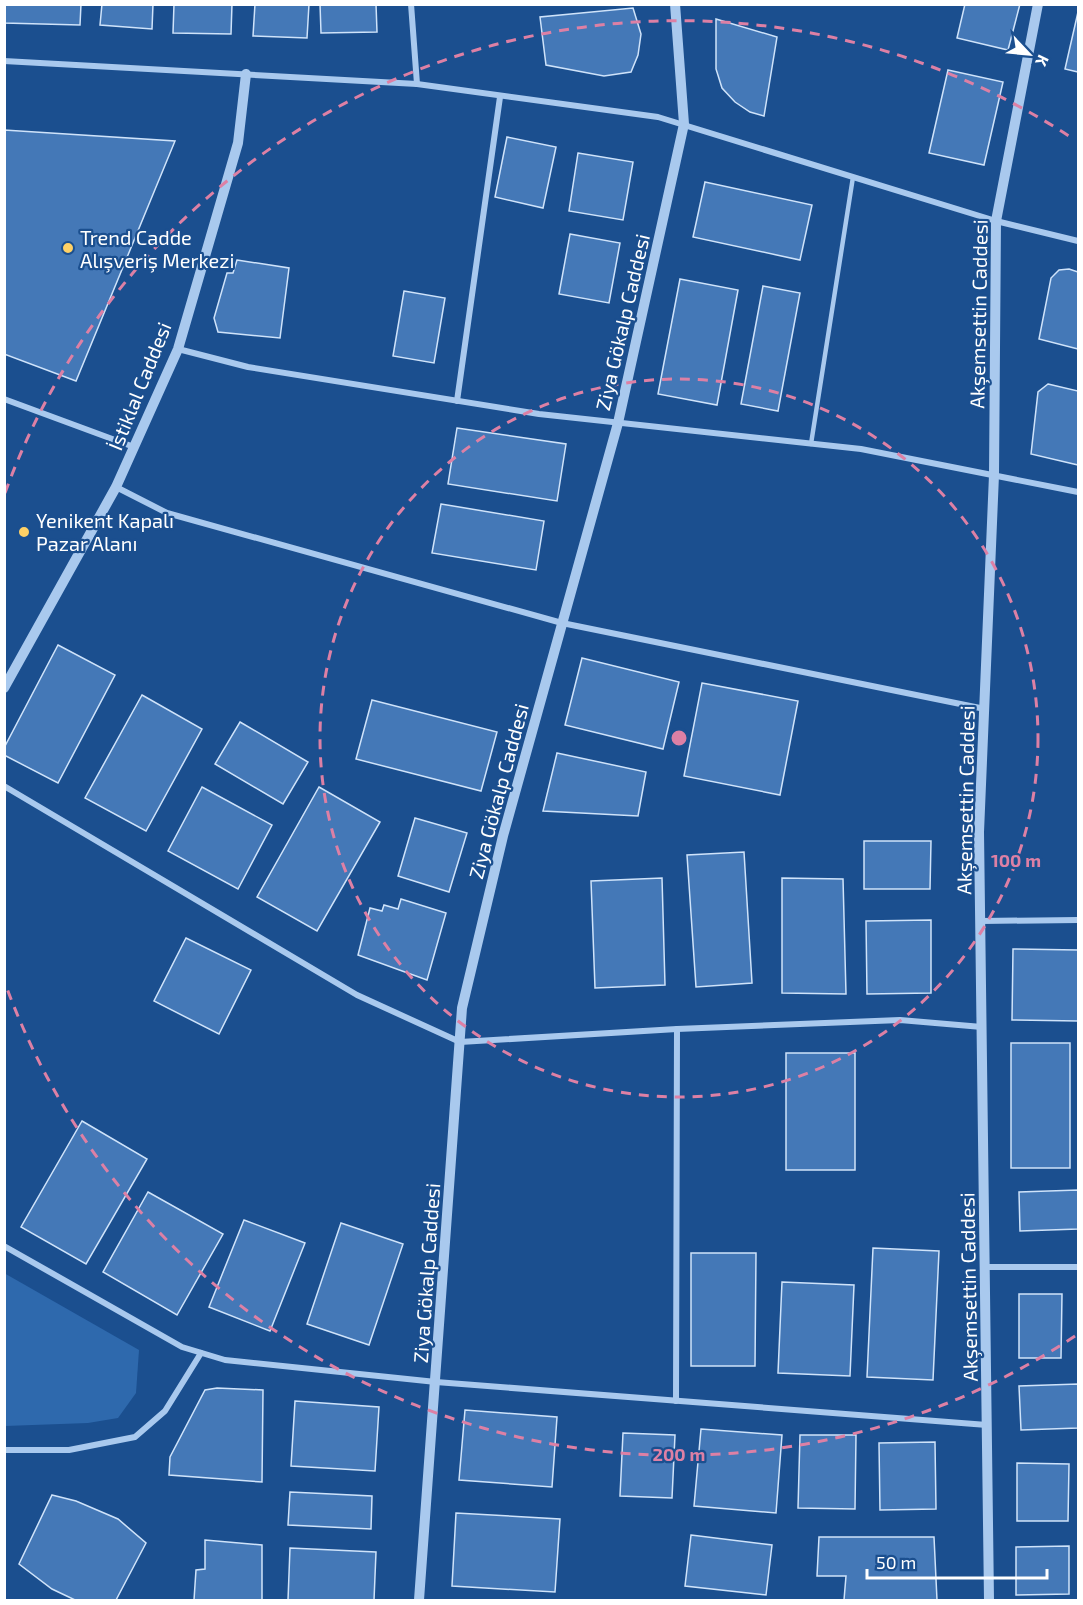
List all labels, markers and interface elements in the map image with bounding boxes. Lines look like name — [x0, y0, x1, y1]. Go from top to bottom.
north arrow — [999, 24, 1059, 84]
text: K — [1032, 52, 1054, 70]
street label: Akşemsettin Caddesi — [964, 219, 993, 409]
place label: Trend Cadde Alışveriş Merkezi — [80, 225, 234, 273]
street label: Ziya Gökalp Caddesi — [590, 231, 654, 413]
marker: Trend Cadde Alışveriş Merkezi — [61, 241, 75, 255]
street label: İstiklal Caddesi — [102, 318, 176, 454]
place label: Yenikent Kapalı Pazar Alanı — [36, 508, 174, 555]
marker: Yenikent Kapalı Pazar Alanı — [17, 525, 31, 539]
street label: Ziya Gökalp Caddesi — [463, 701, 533, 881]
street label: Akşemsettin Caddesi — [951, 705, 980, 895]
centre of rings — [669, 728, 689, 748]
text: 100 m — [991, 849, 1041, 871]
street label: Ziya Gökalp Caddesi — [408, 1182, 444, 1364]
street label: Akşemsettin Caddesi — [954, 1192, 983, 1382]
text: 200 m — [653, 1443, 705, 1465]
scale bar — [867, 1542, 1047, 1580]
text: 50 m — [876, 1551, 916, 1573]

